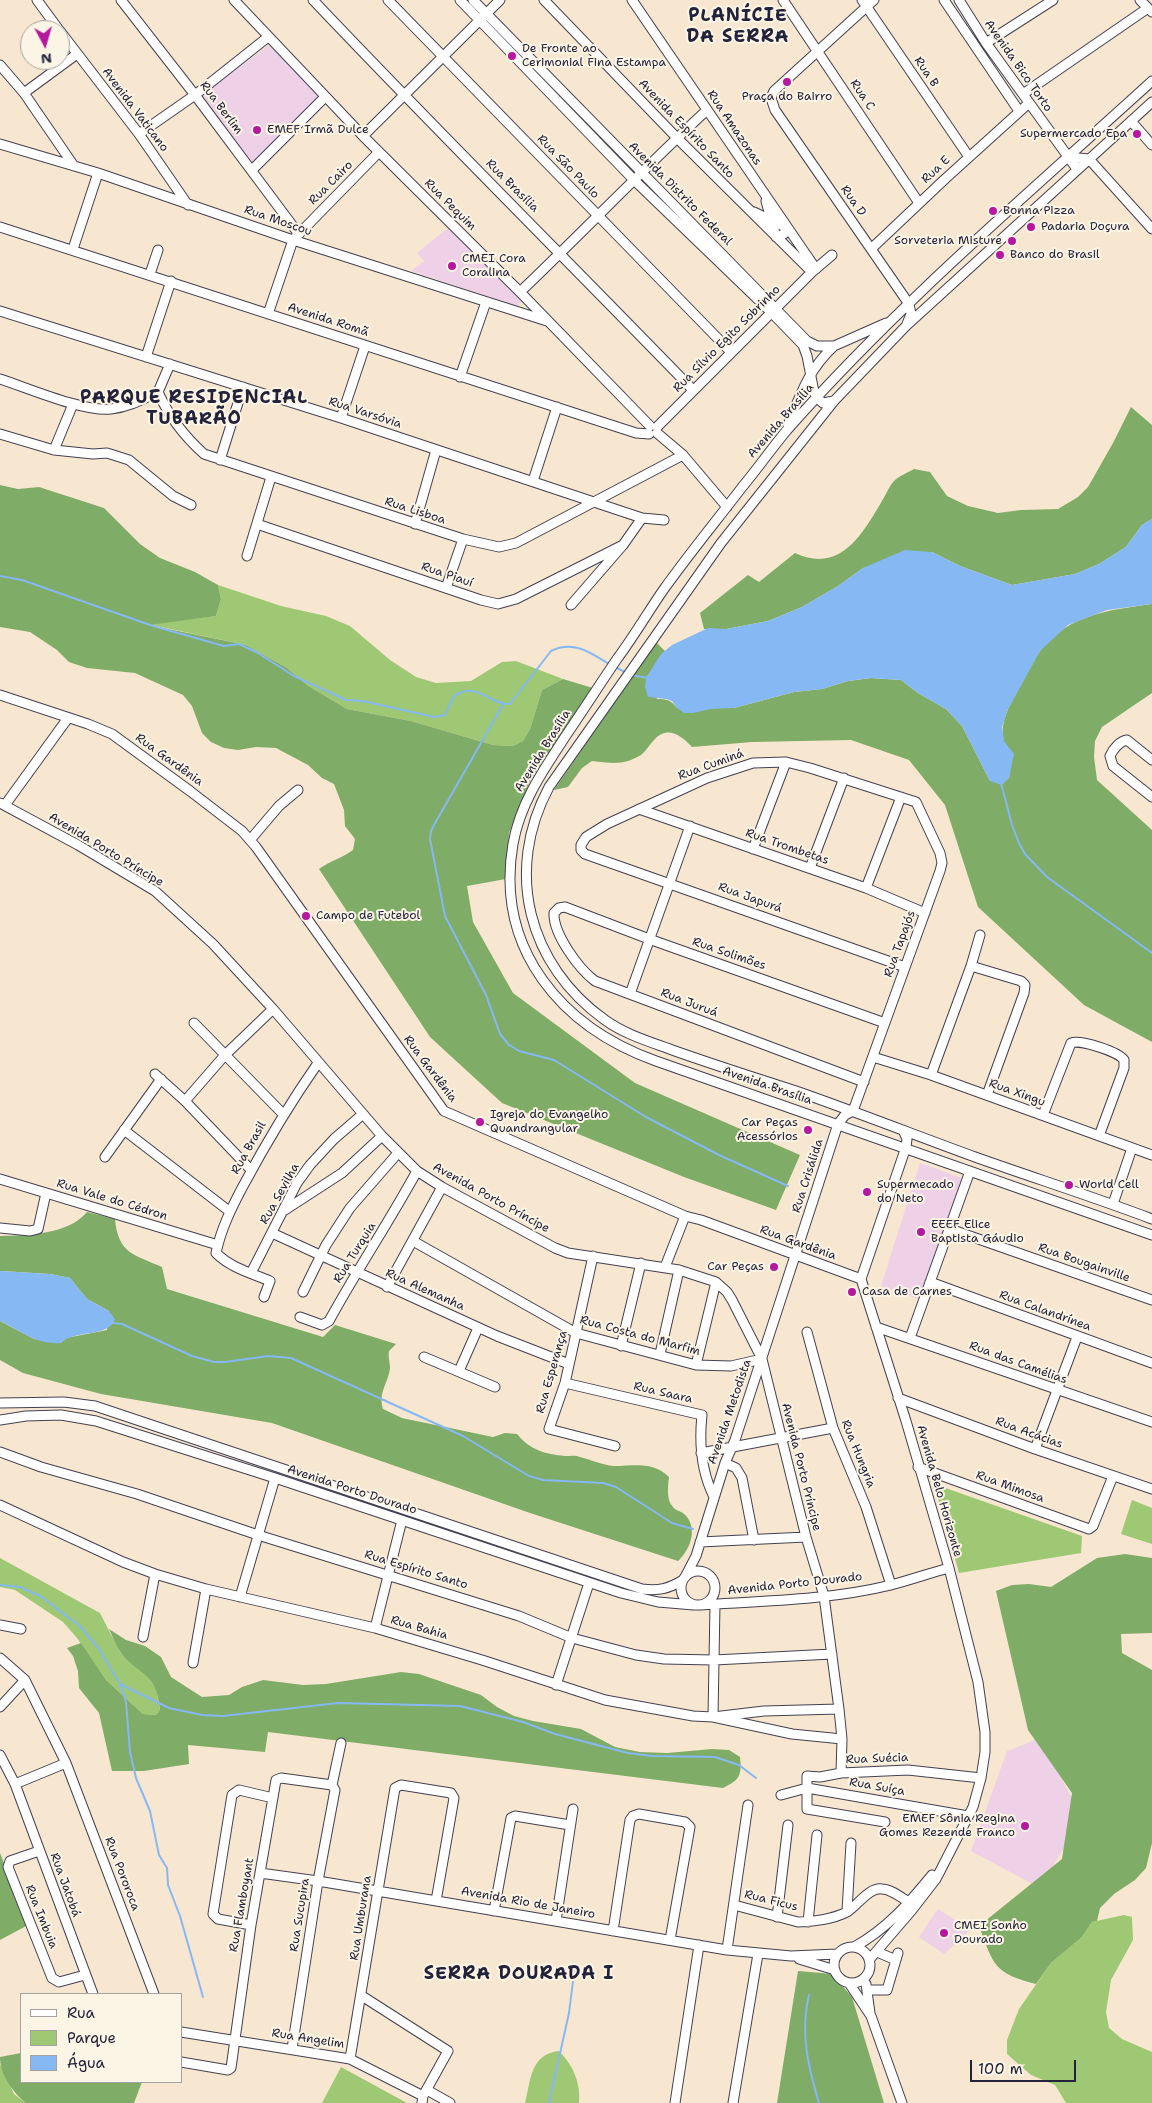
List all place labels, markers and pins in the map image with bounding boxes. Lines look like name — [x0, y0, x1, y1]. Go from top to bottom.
place label: De Fronte ao Cerimonial Fina Estampa — [522, 42, 666, 70]
marker: De Fronte ao Cerimonial Fina Estampa — [506, 50, 518, 62]
marker: Praça do Bairro — [781, 76, 793, 88]
place label: Praça do Bairro — [742, 90, 832, 104]
place label: EMEF Irmã Dulce — [267, 123, 369, 137]
marker: EMEF Irmã Dulce — [251, 124, 263, 136]
place label: Supermercado Epa — [1020, 127, 1127, 141]
marker: Supermercado Epa — [1131, 128, 1143, 140]
place label: Bonna Pizza — [1003, 204, 1075, 218]
marker: Bonna Pizza — [987, 205, 999, 217]
place label: Padaria Doçura — [1041, 220, 1130, 234]
marker: Padaria Doçura — [1025, 221, 1037, 233]
place label: Sorveteria Misture — [894, 234, 1002, 248]
marker: Sorveteria Misture — [1006, 235, 1018, 247]
place label: Banco do Brasil — [1010, 248, 1100, 262]
marker: Banco do Brasil — [994, 249, 1006, 261]
place label: CMEI Cora Coralina — [462, 252, 526, 280]
marker: CMEI Cora Coralina — [446, 260, 458, 272]
place label: Campo de Futebol — [316, 909, 420, 923]
marker: Campo de Futebol — [300, 910, 312, 922]
place label: Igreja do Evangelho Quandrangular — [490, 1108, 608, 1136]
marker: Igreja do Evangelho Quandrangular — [474, 1116, 486, 1128]
place label: Car Peças Acessórios — [737, 1116, 798, 1144]
marker: Car Peças Acessórios — [802, 1124, 814, 1136]
place label: Supermecado do Neto — [877, 1178, 954, 1206]
place label: World Cell — [1079, 1178, 1139, 1192]
marker: World Cell — [1063, 1179, 1075, 1191]
marker: Supermecado do Neto — [861, 1186, 873, 1198]
place label: EEEF Elice Baptista Gáudio — [931, 1218, 1024, 1246]
marker: EEEF Elice Baptista Gáudio — [915, 1226, 927, 1238]
place label: Car Peças — [707, 1260, 764, 1274]
marker: Car Peças — [768, 1261, 780, 1273]
place label: Casa de Carnes — [862, 1285, 952, 1299]
marker: Casa de Carnes — [846, 1286, 858, 1298]
place label: EMEF Sônia Regina Gomes Rezende Franco — [879, 1812, 1015, 1840]
marker: EMEF Sônia Regina Gomes Rezende Franco — [1019, 1820, 1031, 1832]
place label: CMEI Sonho Dourado — [954, 1919, 1027, 1947]
marker: CMEI Sonho Dourado — [938, 1927, 950, 1939]

